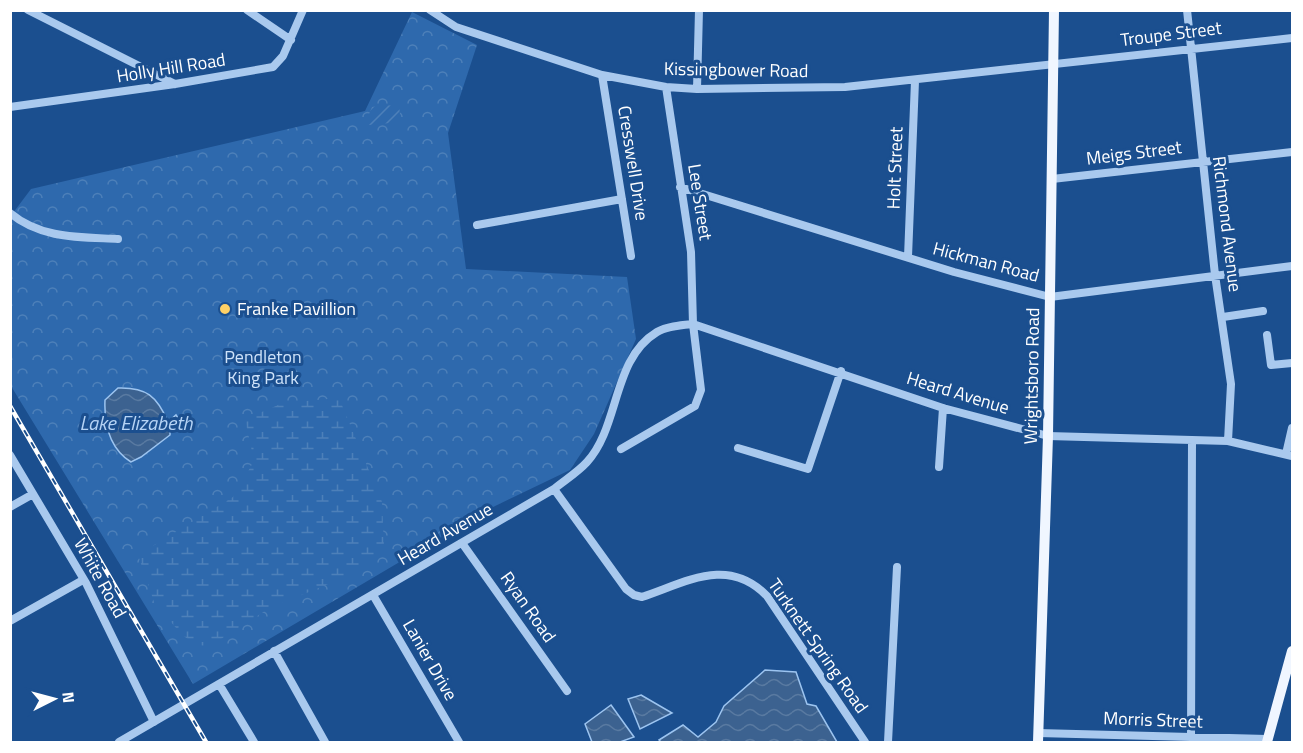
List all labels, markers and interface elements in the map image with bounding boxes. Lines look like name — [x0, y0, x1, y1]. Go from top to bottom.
street label: Troupe Street — [1119, 14, 1224, 53]
street label: Holly Hill Road — [115, 46, 227, 89]
street label: Kissingbower Road — [664, 55, 809, 84]
street label: Cresswell Drive — [611, 104, 656, 222]
street label: Holt Street — [880, 126, 909, 210]
street label: Meigs Street — [1085, 133, 1184, 172]
street label: Richmond Avenue — [1206, 155, 1249, 293]
street label: Lee Street — [681, 162, 720, 243]
street label: Hickman Road — [930, 234, 1042, 289]
place label: Franke Pavillion — [237, 295, 356, 322]
marker: Franke Pavillion — [218, 302, 232, 316]
street label: Wrightsboro Road — [1017, 307, 1046, 445]
park label: Pendleton King Park — [224, 343, 302, 391]
street label: Heard Avenue — [904, 364, 1013, 421]
water label: Lake Elizabeth — [79, 407, 194, 438]
street label: Heard Avenue — [392, 495, 497, 572]
street label: White Road — [67, 533, 134, 623]
street label: Ryan Road — [494, 566, 563, 648]
street label: Turknett Spring Road — [762, 573, 875, 719]
street label: Lanier Drive — [396, 614, 465, 705]
north arrow — [24, 669, 84, 729]
text: N — [56, 691, 81, 704]
street label: Morris Street — [1103, 704, 1204, 735]

